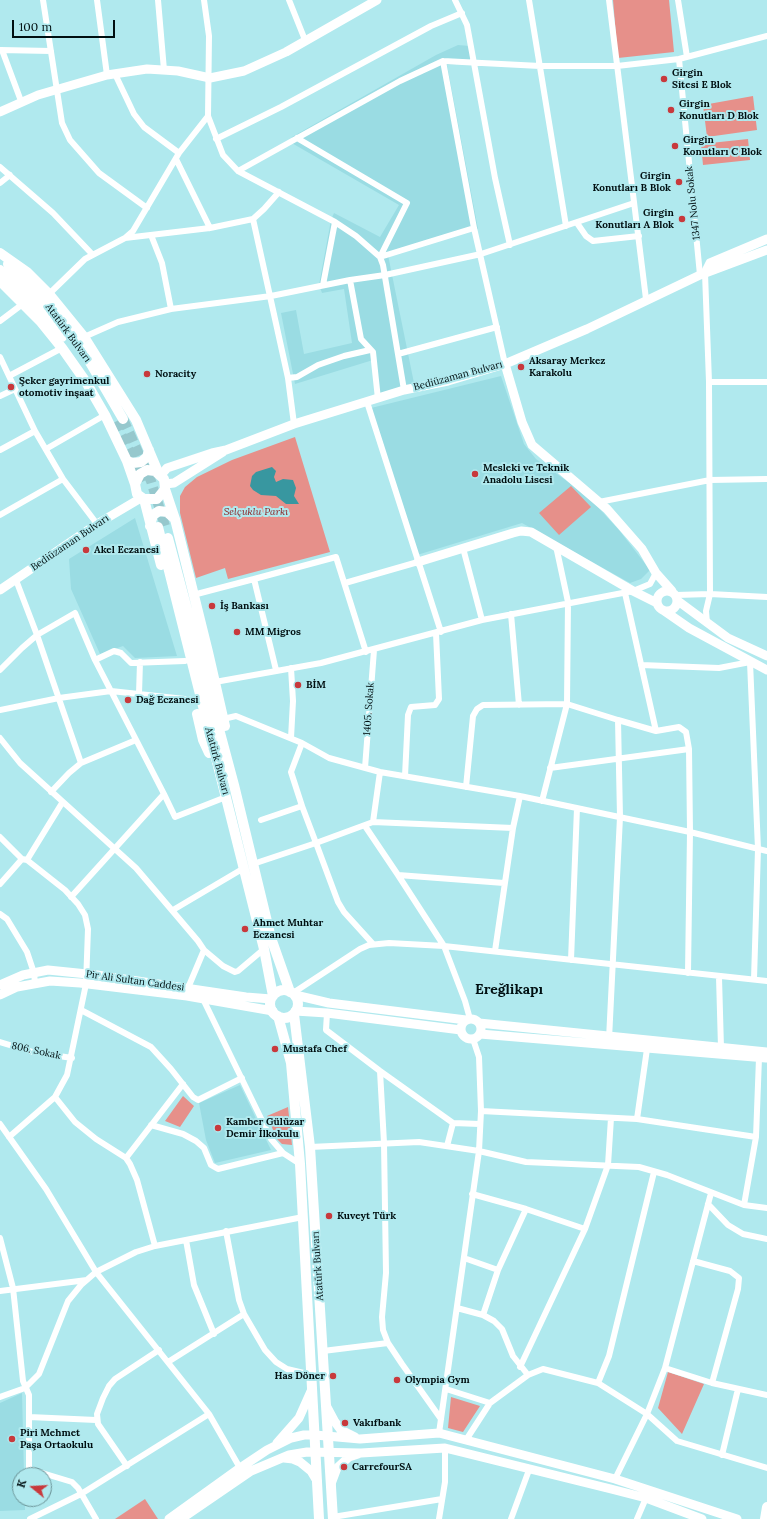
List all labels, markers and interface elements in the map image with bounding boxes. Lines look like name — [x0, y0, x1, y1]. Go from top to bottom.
scale bar — [14, 12, 117, 38]
text: 100 m — [19, 19, 52, 34]
place label: Girgin Sitesi E Blok — [672, 67, 731, 90]
marker: Girgin Sitesi E Blok — [659, 74, 669, 84]
place label: Girgin Konutları D Blok — [679, 98, 759, 122]
marker: Girgin Konutları D Blok — [666, 105, 676, 115]
place label: Girgin Konutları C Blok — [683, 134, 762, 158]
marker: Girgin Konutları C Blok — [670, 141, 680, 151]
street label: 1347 Nolu Sokak — [683, 166, 703, 240]
place label: Girgin Konutları B Blok — [592, 170, 671, 194]
marker: Girgin Konutları B Blok — [674, 177, 684, 187]
place label: Girgin Konutları A Blok — [595, 207, 674, 230]
marker: Girgin Konutları A Blok — [677, 214, 687, 224]
street label: Atatürk Bulvarı — [43, 301, 93, 365]
place label: Aksaray Merkez Karakolu — [529, 355, 605, 378]
street label: Bediüzaman Bulvarı — [412, 358, 504, 394]
marker: Aksaray Merkez Karakolu — [516, 362, 526, 372]
place label: Noracity — [155, 368, 196, 380]
marker: Noracity — [142, 369, 152, 379]
place label: Şeker gayrimenkul otomotiv inşaat — [19, 375, 109, 398]
marker: Şeker gayrimenkul otomotiv inşaat — [6, 382, 16, 392]
place label: Mesleki ve Teknik Anadolu Lisesi — [483, 462, 569, 486]
marker: Mesleki ve Teknik Anadolu Lisesi — [470, 469, 480, 479]
park label: Selçuklu Parkı — [224, 506, 288, 518]
street label: Bediüzaman Bulvarı — [29, 512, 111, 574]
place label: Akel Eczanesi — [94, 544, 159, 556]
marker: Akel Eczanesi — [81, 545, 91, 555]
place label: İş Bankası — [220, 600, 269, 612]
marker: İş Bankası — [207, 601, 217, 611]
place label: MM Migros — [245, 626, 301, 638]
marker: MM Migros — [232, 627, 242, 637]
place label: BİM — [306, 679, 326, 691]
marker: BİM — [293, 680, 303, 690]
street label: 1405. Sokak — [361, 682, 377, 736]
place label: Dağ Eczanesi — [136, 694, 199, 706]
marker: Dağ Eczanesi — [123, 695, 133, 705]
street label: Atatürk Bulvarı — [202, 726, 232, 796]
place label: Ahmet Muhtar Eczanesi — [253, 917, 323, 940]
marker: Ahmet Muhtar Eczanesi — [240, 924, 250, 934]
street label: Pir Ali Sultan Caddesi — [85, 968, 185, 994]
district label: Ereğlikapı — [475, 982, 543, 998]
street label: 806. Sokak — [10, 1040, 62, 1062]
place label: Mustafa Chef — [283, 1043, 347, 1055]
marker: Mustafa Chef — [270, 1044, 280, 1054]
place label: Kamber Gülüzar Demir İlkokulu — [226, 1116, 304, 1140]
marker: Kamber Gülüzar Demir İlkokulu — [213, 1123, 223, 1133]
place label: Kuveyt Türk — [337, 1210, 396, 1222]
marker: Kuveyt Türk — [324, 1211, 334, 1221]
street label: Atatürk Bulvarı — [310, 1231, 326, 1301]
place label: Has Döner — [275, 1370, 325, 1382]
marker: Has Döner — [328, 1371, 338, 1381]
place label: Olympia Gym — [405, 1374, 470, 1386]
marker: Olympia Gym — [392, 1375, 402, 1385]
place label: Vakıfbank — [353, 1417, 401, 1429]
marker: Vakıfbank — [340, 1418, 350, 1428]
place label: Piri Mehmet Paşa Ortaokulu — [20, 1427, 93, 1450]
marker: Piri Mehmet Paşa Ortaokulu — [7, 1434, 17, 1444]
place label: CarrefourSA — [352, 1461, 412, 1473]
marker: CarrefourSA — [339, 1462, 349, 1472]
north arrow — [12, 1467, 52, 1507]
text: K — [14, 1478, 29, 1489]

